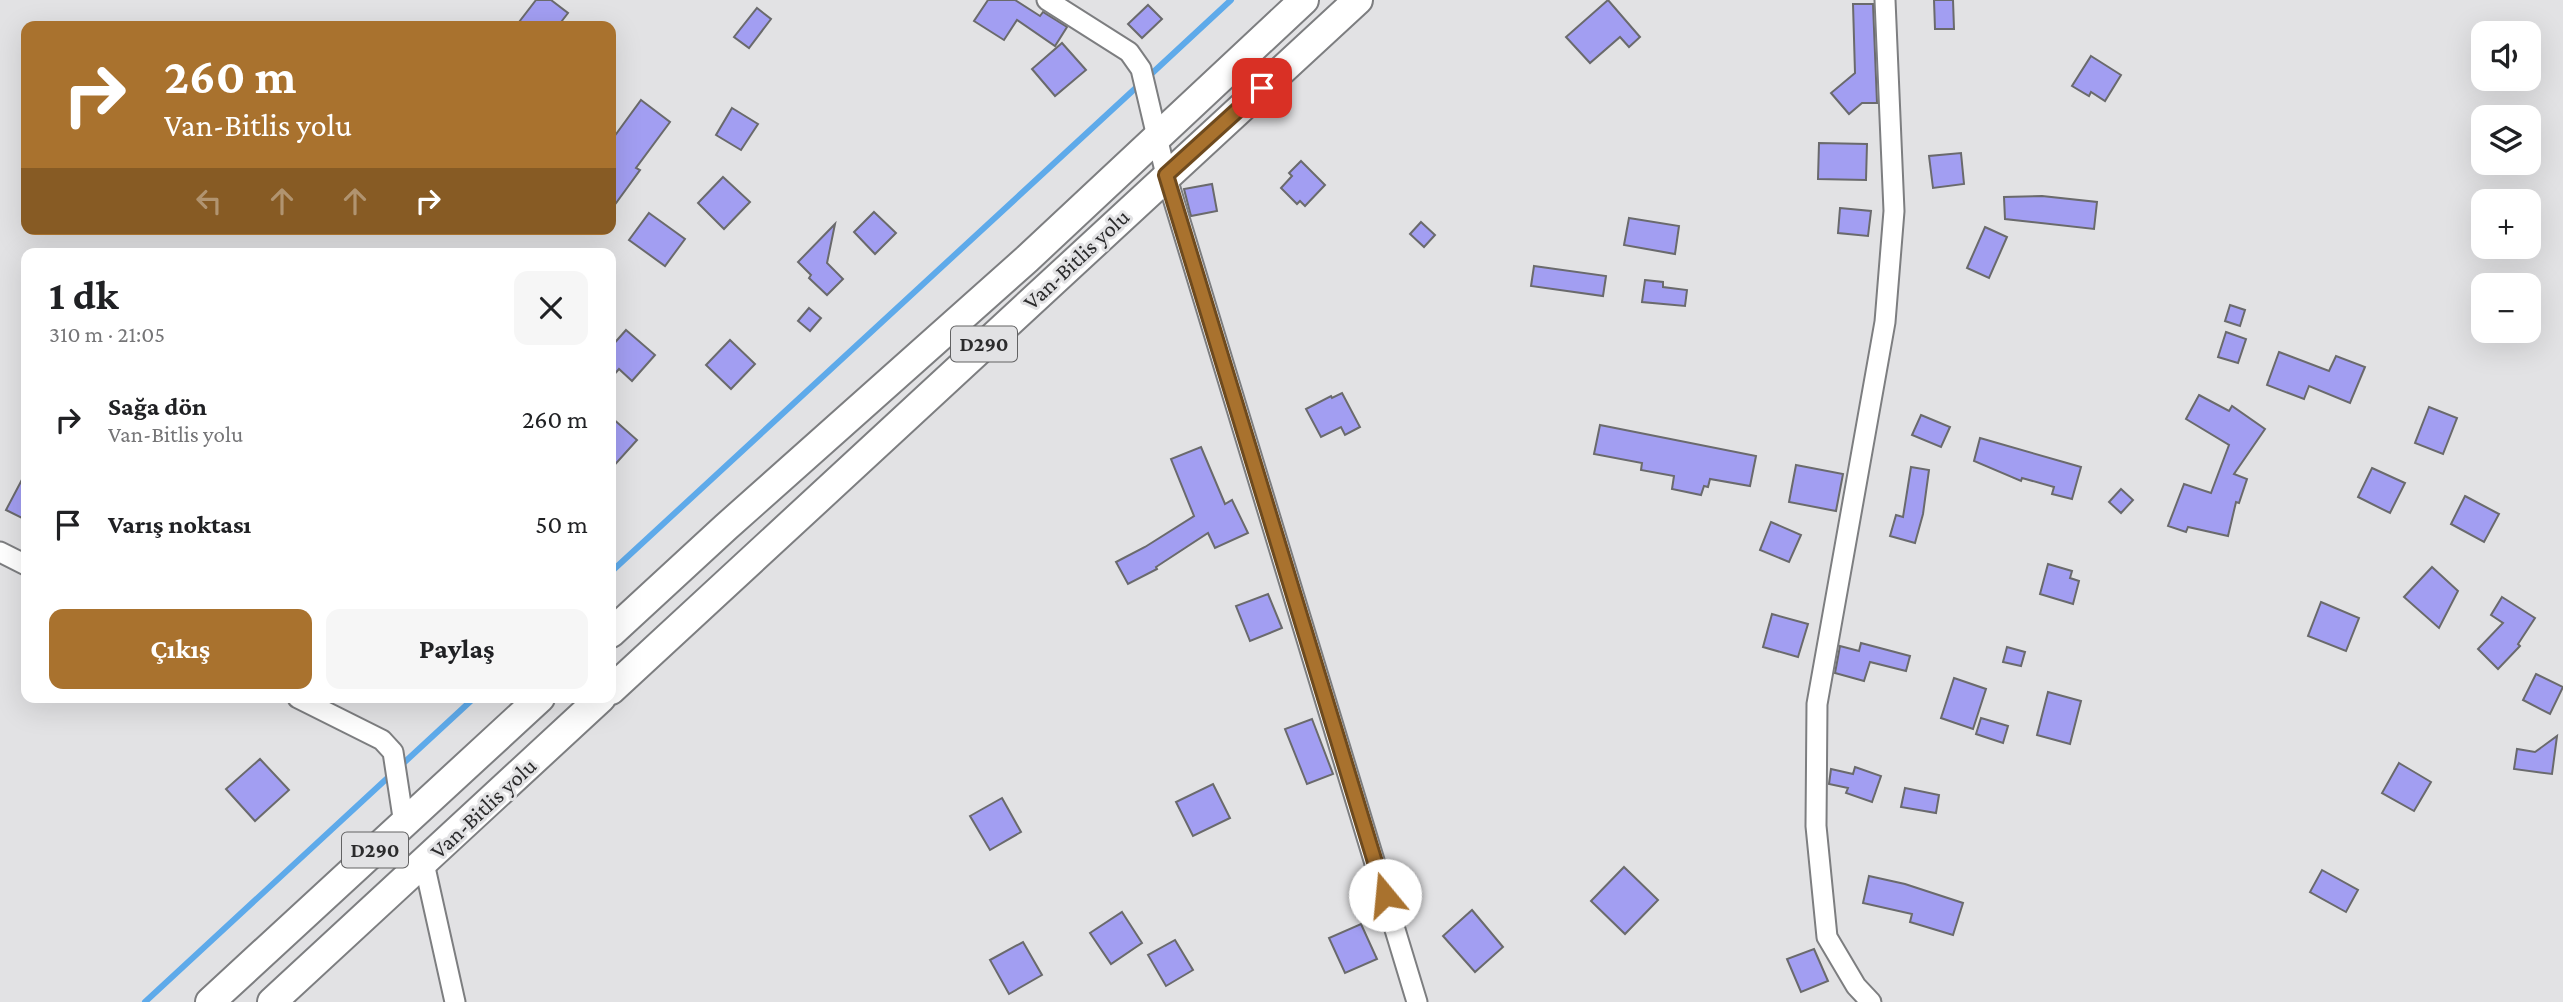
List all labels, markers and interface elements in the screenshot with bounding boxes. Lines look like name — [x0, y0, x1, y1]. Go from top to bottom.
map controls — [2471, 21, 2541, 343]
button: sound — [2471, 21, 2541, 91]
icon: right — [49, 49, 140, 140]
text: 260 m — [164, 49, 296, 104]
pin — [1232, 58, 1292, 118]
icon: arrive — [1243, 69, 1281, 107]
button: layers — [2471, 105, 2541, 175]
text: Van-Bitlis yolu — [164, 107, 352, 143]
icon: left — [190, 182, 228, 220]
icon: ahead — [263, 182, 301, 220]
icon: ahead — [336, 182, 374, 220]
icon: right — [409, 182, 447, 220]
button: + — [2471, 189, 2541, 259]
street label: Van-Bitlis yolu — [1018, 203, 1134, 315]
text: 1 dk — [49, 271, 119, 318]
button: close — [514, 271, 588, 345]
button: − — [2471, 273, 2541, 343]
text: 310 m · 21:05 — [49, 321, 165, 347]
road number: D290 — [951, 326, 1017, 362]
text: Sağa dön — [108, 392, 207, 421]
icon: right — [49, 401, 87, 439]
text: 260 m — [522, 405, 588, 434]
text: Van-Bitlis yolu — [108, 421, 243, 447]
icon: arrive — [49, 506, 87, 544]
text: Varış noktası — [108, 510, 251, 539]
text: 50 m — [535, 510, 588, 539]
button: Çıkış — [49, 609, 312, 689]
button: Paylaş — [326, 609, 588, 689]
street label: Van-Bitlis yolu — [425, 752, 541, 864]
road number: D290 — [342, 832, 408, 868]
position arrow — [1348, 858, 1422, 932]

